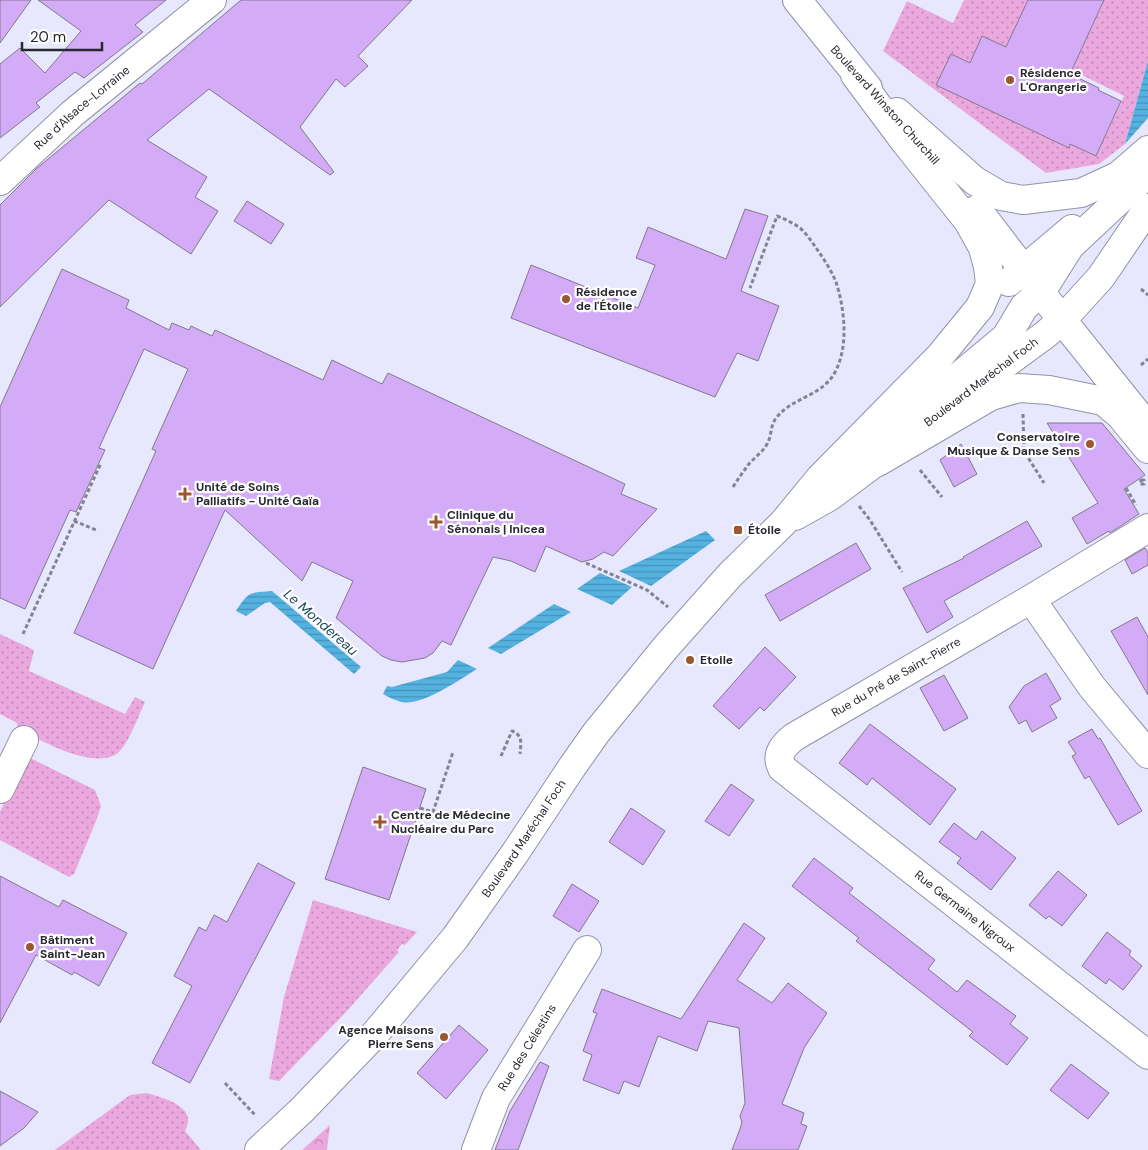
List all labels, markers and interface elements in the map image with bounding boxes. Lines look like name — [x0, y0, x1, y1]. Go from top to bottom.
scale bar — [22, 20, 102, 52]
text: 20 m — [30, 27, 66, 47]
street label: Boulevard Winston Churchill — [827, 42, 943, 168]
street label: Rue d'Alsace-Lorraine — [31, 62, 133, 153]
place label: Résidence L'Orangerie — [1020, 65, 1087, 95]
marker: Résidence L'Orangerie — [1004, 74, 1016, 86]
place label: Résidence de l'Étoile — [576, 284, 637, 314]
marker: Résidence de l'Étoile — [560, 293, 572, 305]
street label: Boulevard Maréchal Foch — [921, 334, 1041, 430]
place label: Conservatoire Musique & Danse Sens — [947, 429, 1080, 459]
marker: Conservatoire Musique & Danse Sens — [1084, 438, 1096, 450]
place label: Unité de Soins Palliatifs - Unité Gaïa — [196, 479, 319, 509]
marker: Unité de Soins Palliatifs - Unité Gaïa — [178, 487, 192, 501]
place label: Clinique du Sénonais | Inicea — [447, 507, 545, 537]
marker: Clinique du Sénonais | Inicea — [429, 515, 443, 529]
place label: Étoile — [748, 522, 781, 538]
marker: Étoile — [732, 524, 744, 536]
water label: Le Mondereau — [280, 585, 362, 659]
street label: Rue du Pré de Saint-Pierre — [828, 633, 964, 721]
place label: Etoile — [700, 652, 733, 668]
marker: Etoile — [684, 654, 696, 666]
street label: Boulevard Maréchal Foch — [478, 776, 569, 901]
place label: Centre de Médecine Nucléaire du Parc — [391, 807, 511, 837]
marker: Centre de Médecine Nucléaire du Parc — [373, 815, 387, 829]
street label: Rue Germaine Nigroux — [911, 867, 1018, 956]
place label: Bâtiment Saint-Jean — [40, 932, 105, 962]
marker: Bâtiment Saint-Jean — [24, 941, 36, 953]
street label: Rue des Célestins — [494, 1001, 560, 1094]
place label: Agence Maisons Pierre Sens — [338, 1022, 434, 1052]
marker: Agence Maisons Pierre Sens — [438, 1031, 450, 1043]

